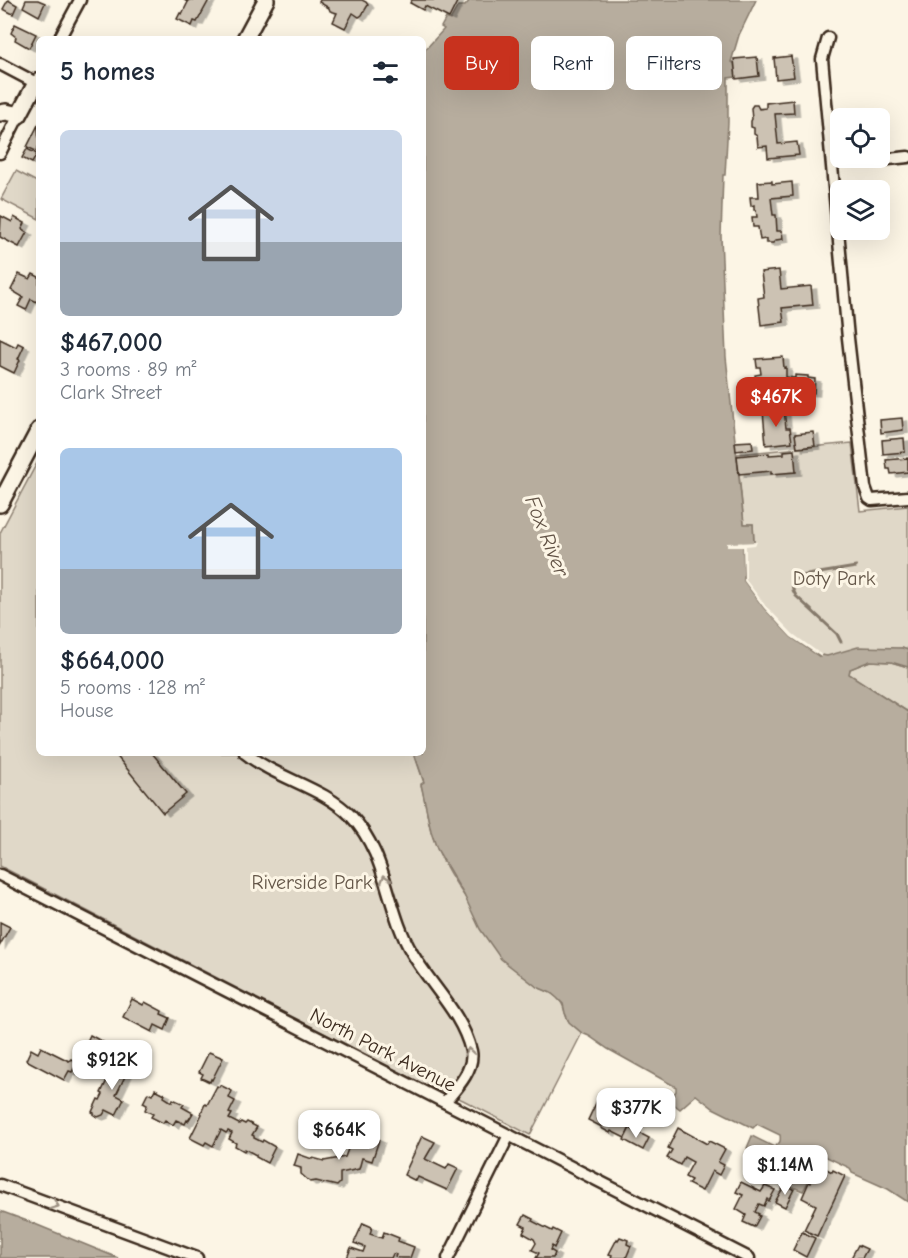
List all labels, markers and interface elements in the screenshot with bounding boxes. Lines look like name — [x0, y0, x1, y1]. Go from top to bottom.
chip: Buy — [444, 36, 519, 90]
chip: Rent — [531, 36, 614, 90]
chip: Filters — [626, 36, 722, 90]
icon: filters — [369, 56, 402, 89]
text: 5 homes — [60, 57, 155, 87]
map controls — [830, 108, 890, 240]
button: locate — [830, 108, 890, 168]
icon: home — [177, 169, 285, 277]
button: layers — [830, 180, 890, 240]
text: $467,000 — [60, 328, 163, 358]
text: 3 rooms · 89 m² — [60, 358, 196, 381]
pin: $467K — [734, 377, 818, 428]
text: Clark Street — [60, 381, 161, 404]
text: $467K — [750, 385, 802, 408]
icon: home — [177, 487, 285, 595]
water label: Fox River — [520, 492, 575, 581]
park label: Doty Park — [793, 567, 876, 590]
text: $664,000 — [60, 646, 165, 676]
text: 5 rooms · 128 m² — [60, 676, 205, 699]
text: House — [60, 699, 114, 722]
park label: Riverside Park — [252, 871, 373, 894]
one-way arrow — [380, 874, 392, 885]
street label: North Park Avenue — [306, 1003, 460, 1097]
pin: $912K — [70, 1040, 154, 1091]
one-way arrow — [463, 1047, 476, 1057]
text: $912K — [86, 1048, 138, 1071]
pin: $377K — [594, 1088, 678, 1139]
text: $377K — [610, 1096, 662, 1119]
pin: $664K — [297, 1110, 381, 1161]
text: $664K — [312, 1118, 366, 1141]
pin: $1.14M — [736, 1145, 834, 1196]
text: $1.14M — [757, 1153, 813, 1176]
one-way arrow — [49, 1198, 60, 1211]

